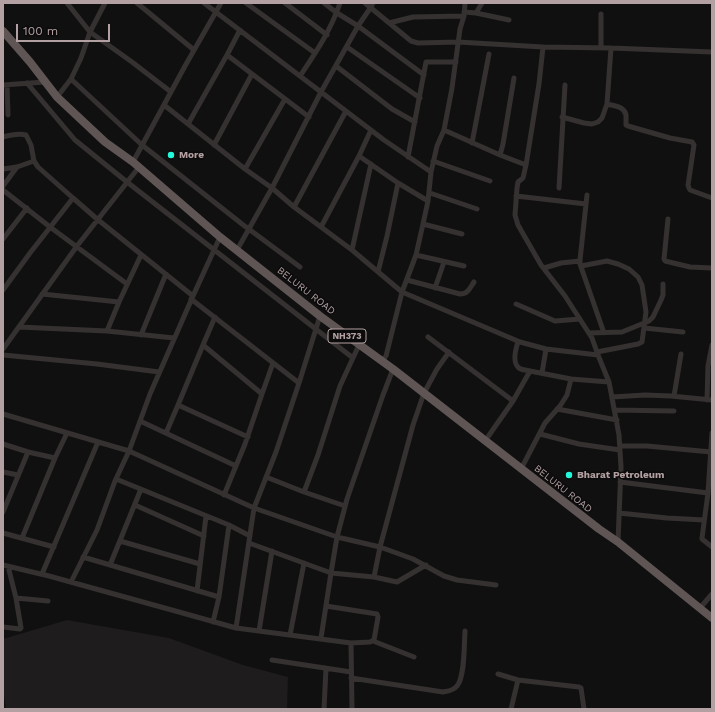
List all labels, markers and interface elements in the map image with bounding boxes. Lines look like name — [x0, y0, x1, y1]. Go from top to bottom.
scale bar — [18, 16, 112, 42]
text: 100 m — [23, 24, 58, 38]
place label: More — [179, 149, 204, 161]
marker: More — [166, 150, 176, 160]
street label: BELURU ROAD — [274, 265, 338, 317]
road number: NH373 — [328, 329, 366, 343]
street label: BELURU ROAD — [531, 463, 595, 515]
place label: Bharat Petroleum — [577, 469, 664, 481]
marker: Bharat Petroleum — [564, 470, 574, 480]

